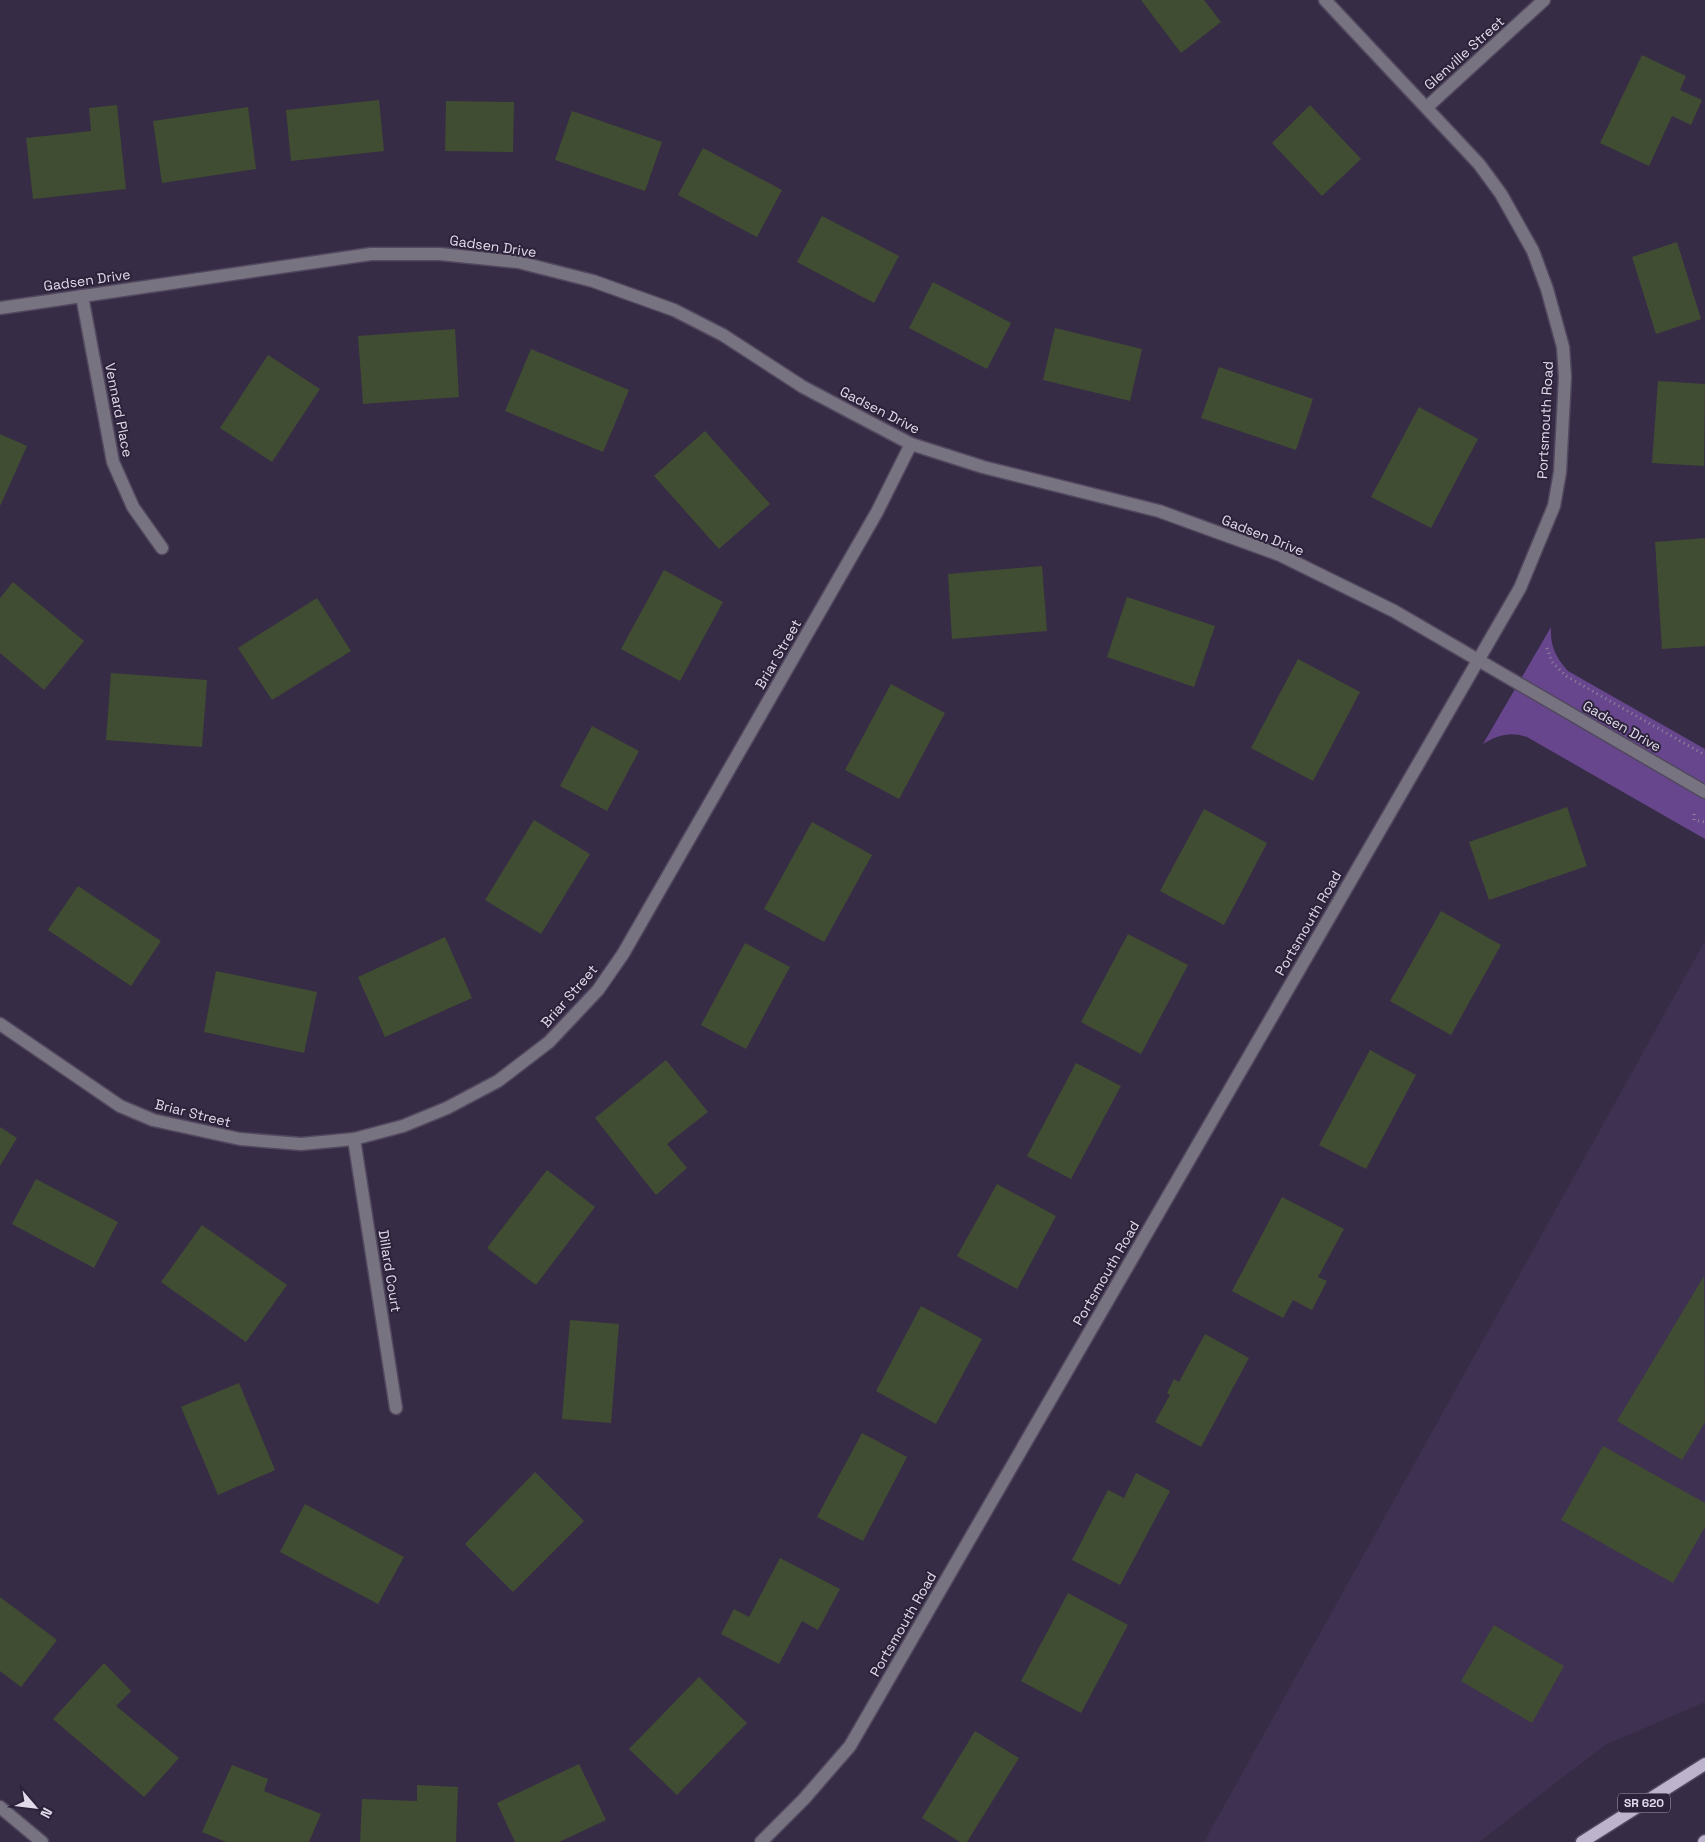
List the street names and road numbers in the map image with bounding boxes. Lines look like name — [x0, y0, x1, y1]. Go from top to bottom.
street label: Glenville Street — [1420, 12, 1508, 94]
street label: Gadsen Drive — [448, 231, 538, 261]
street label: Gadsen Drive — [42, 265, 132, 295]
street label: Vennard Place — [101, 361, 137, 459]
street label: Portsmouth Road — [1533, 361, 1557, 479]
street label: Gadsen Drive — [837, 382, 923, 438]
street label: Gadsen Drive — [1219, 510, 1307, 560]
street label: Briar Street — [751, 616, 805, 692]
street label: Gadsen Drive — [1580, 696, 1664, 756]
street label: Portsmouth Road — [1271, 867, 1345, 979]
street label: Briar Street — [537, 961, 601, 1031]
street label: Briar Street — [153, 1095, 233, 1131]
street label: Portsmouth Road — [1069, 1217, 1143, 1329]
street label: Dillard Court — [375, 1229, 405, 1313]
street label: Portsmouth Road — [866, 1568, 940, 1680]
road number: SR 620 — [1618, 1794, 1670, 1812]

